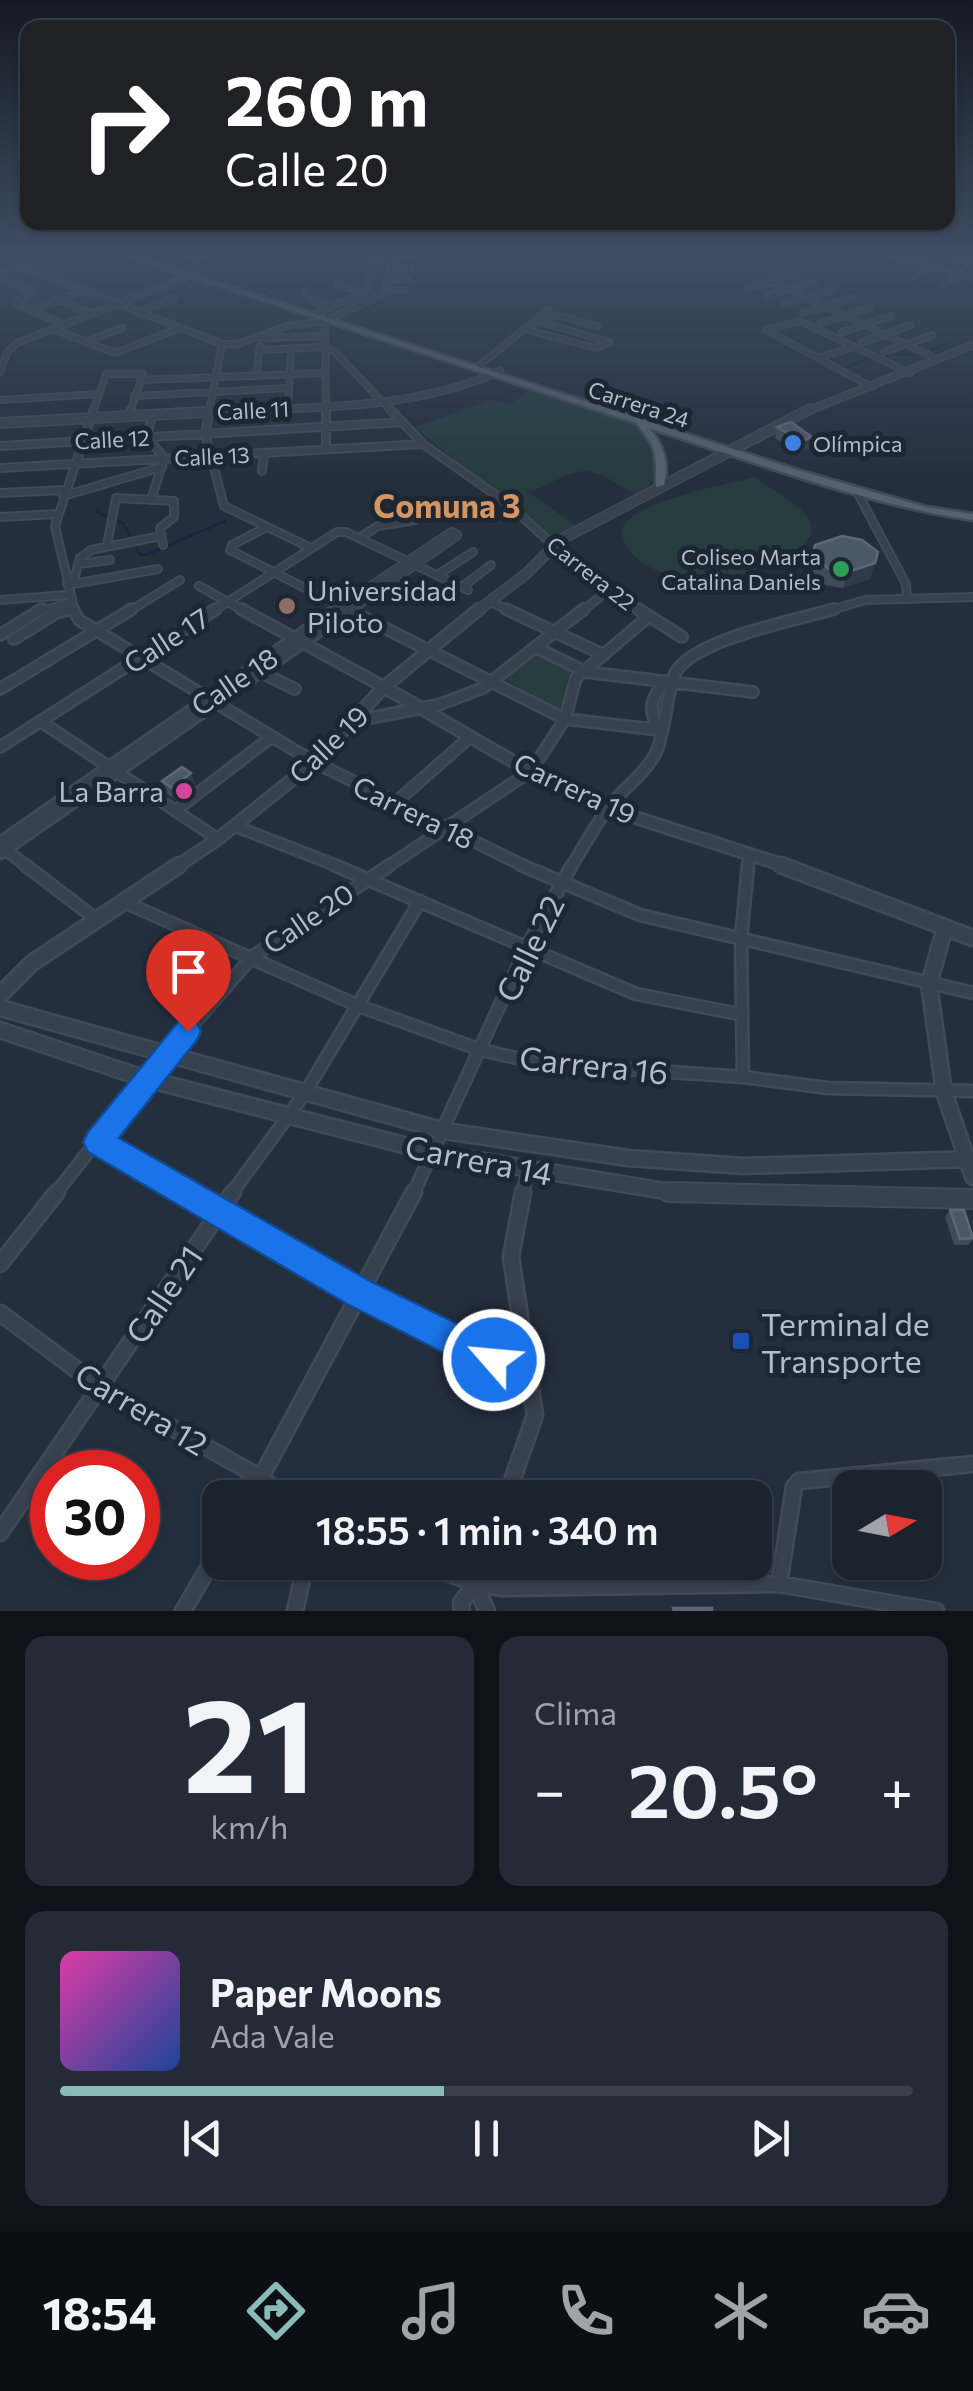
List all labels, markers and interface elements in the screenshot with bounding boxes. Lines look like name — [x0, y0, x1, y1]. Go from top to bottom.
text: 260 m — [225, 55, 429, 140]
icon: right — [60, 60, 190, 190]
text: Calle 20 — [225, 140, 389, 195]
street label: Carrera 24 — [585, 375, 693, 433]
street label: Calle 11 — [216, 395, 290, 425]
street label: Calle 12 — [74, 424, 150, 454]
place label: Olímpica — [813, 430, 902, 457]
marker: Olímpica — [782, 432, 804, 454]
street label: Calle 13 — [174, 441, 250, 471]
district label: Comuna 3 — [373, 485, 521, 525]
street label: Carrera 22 — [542, 530, 640, 616]
place label: Coliseo Marta Catalina Daniels — [661, 543, 821, 595]
marker: Coliseo Marta Catalina Daniels — [830, 558, 852, 580]
place label: Universidad Piloto — [307, 573, 457, 639]
marker: Universidad Piloto — [276, 595, 298, 617]
street label: Calle 17 — [117, 600, 215, 680]
street label: Calle 18 — [184, 640, 284, 722]
street label: Calle 19 — [281, 698, 375, 790]
street label: Carrera 19 — [509, 745, 641, 831]
street label: Carrera 18 — [348, 768, 480, 856]
place label: La Barra — [59, 774, 164, 808]
marker: La Barra — [173, 780, 195, 802]
street label: Calle 20 — [256, 875, 360, 961]
street label: Calle 22 — [486, 888, 572, 1008]
pin — [146, 929, 231, 1032]
icon: arrive — [161, 944, 216, 999]
street label: Carrera 16 — [518, 1036, 670, 1092]
street label: Carrera 14 — [402, 1125, 556, 1193]
street label: Calle 21 — [116, 1237, 210, 1351]
place label: Terminal de Transporte — [761, 1303, 930, 1380]
position arrow — [442, 1308, 546, 1412]
marker: Terminal de Transporte — [730, 1330, 752, 1352]
street label: Carrera 12 — [69, 1353, 215, 1463]
speed limit sign: 30 — [30, 1450, 160, 1580]
north arrow — [832, 1470, 942, 1580]
map controls — [832, 1470, 942, 1580]
text: 18:55 · 1 min · 340 m — [316, 1506, 658, 1553]
text: 21 — [183, 1661, 316, 1820]
text: Clima — [534, 1692, 617, 1732]
text: 20.5° — [628, 1742, 818, 1833]
text: − — [534, 1755, 565, 1822]
text: + — [881, 1755, 913, 1822]
text: km/h — [211, 1806, 288, 1846]
text: Paper Moons — [210, 1968, 442, 2015]
text: Ada Vale — [210, 2015, 335, 2055]
icon: previous — [175, 2111, 230, 2166]
icon: pause — [459, 2111, 514, 2166]
icon: next — [743, 2111, 798, 2166]
icon: directions — [241, 2276, 311, 2346]
icon: music — [396, 2276, 466, 2346]
icon: phone — [551, 2276, 621, 2346]
icon: climate — [706, 2276, 776, 2346]
icon: car — [861, 2276, 931, 2346]
text: 18:54 — [42, 2284, 156, 2339]

